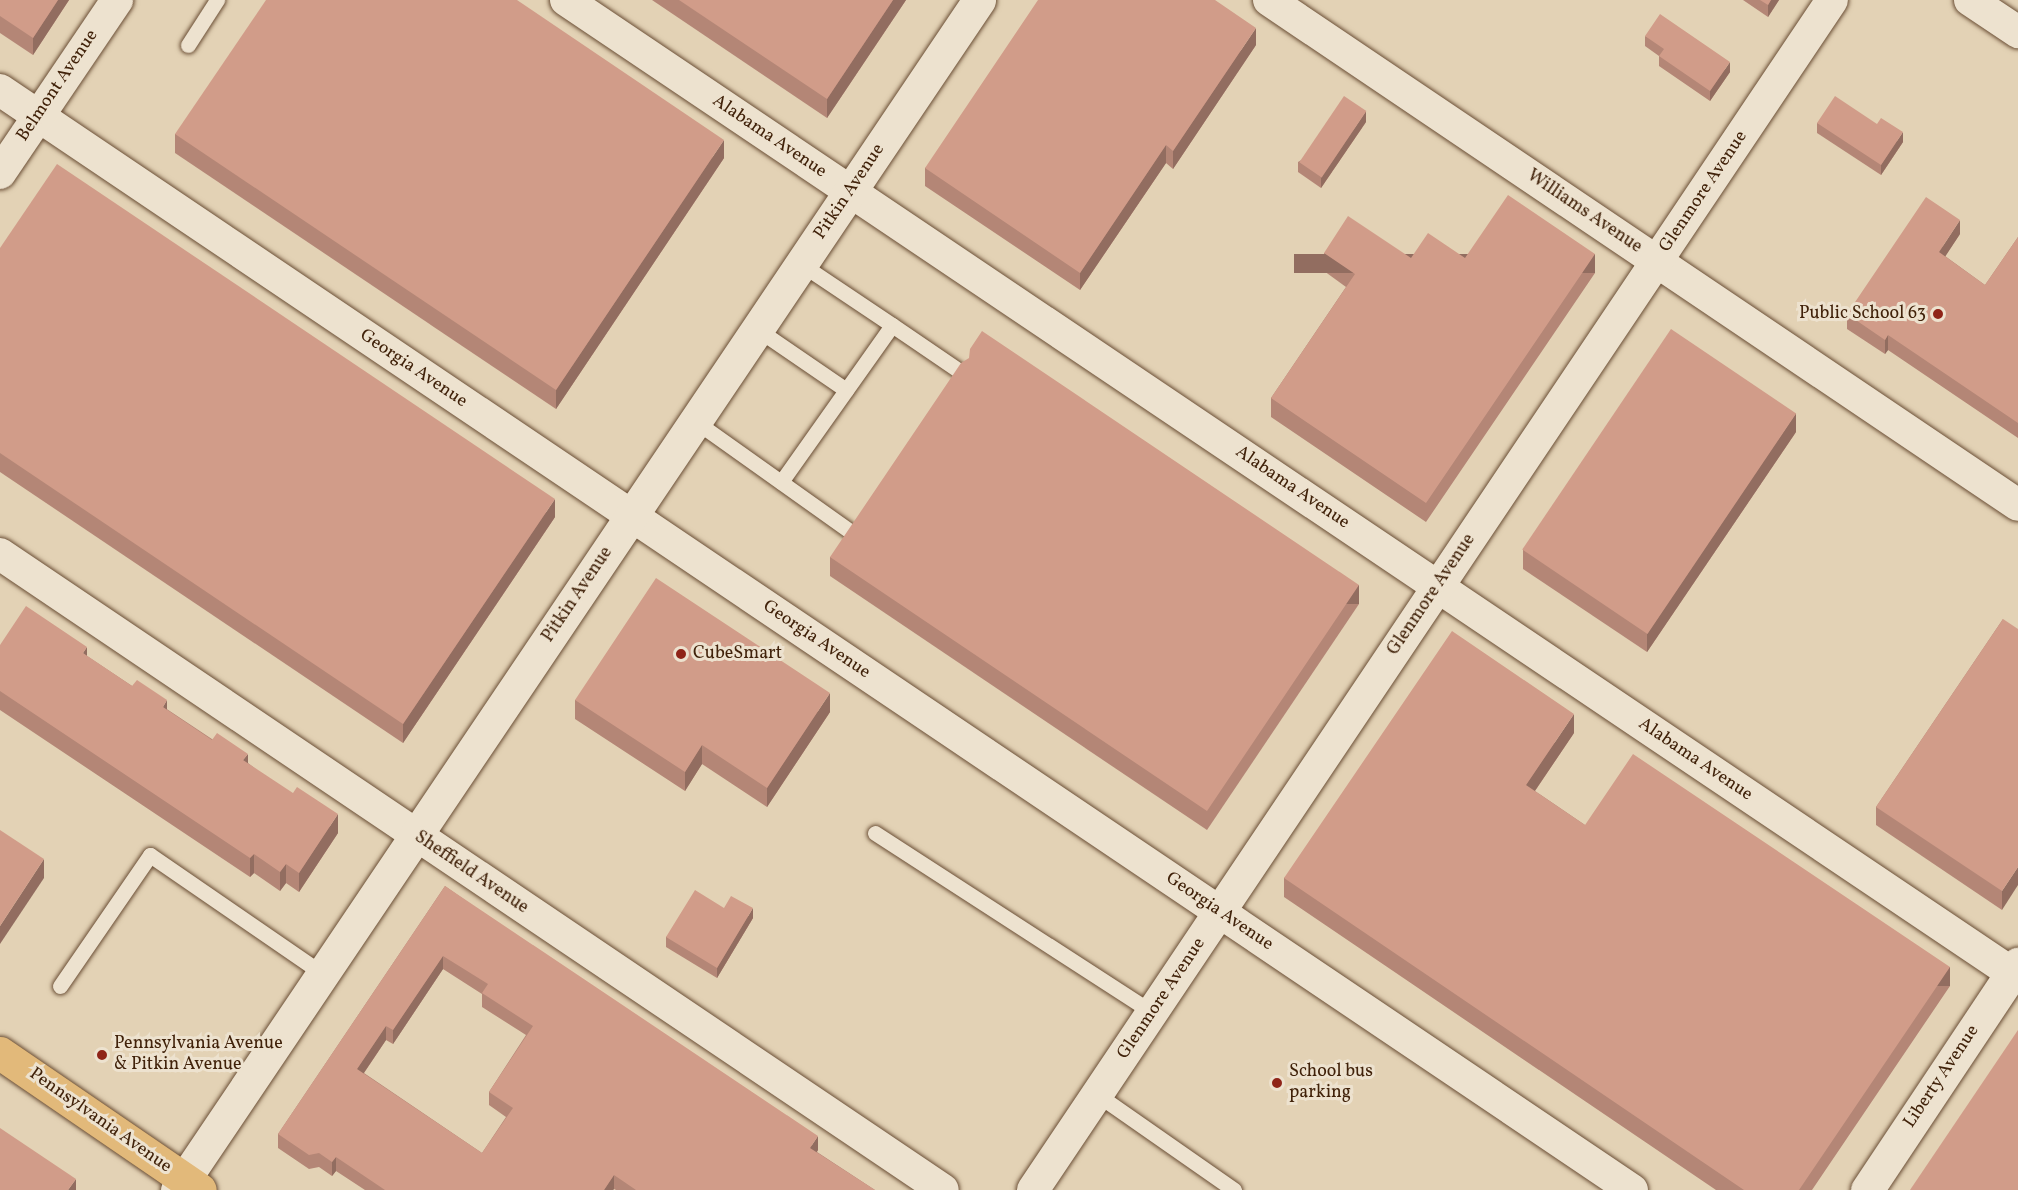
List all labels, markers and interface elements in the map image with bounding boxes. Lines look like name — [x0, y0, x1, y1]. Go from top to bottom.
street label: Belmont Avenue — [13, 26, 103, 146]
street label: Alabama Avenue — [708, 91, 830, 183]
street label: Glenmore Avenue — [1655, 127, 1753, 257]
street label: Pitkin Avenue — [810, 140, 890, 244]
street label: Williams Avenue — [1522, 166, 1646, 258]
place label: Public School 63 — [1799, 303, 1926, 325]
marker: Public School 63 — [1931, 307, 1945, 321]
street label: Georgia Avenue — [355, 325, 471, 413]
street label: Alabama Avenue — [1231, 442, 1353, 534]
street label: Glenmore Avenue — [1383, 530, 1481, 660]
street label: Pitkin Avenue — [538, 543, 618, 647]
street label: Georgia Avenue — [758, 596, 874, 684]
place label: CubeSmart — [693, 643, 782, 665]
marker: CubeSmart — [674, 647, 688, 661]
street label: Alabama Avenue — [1634, 714, 1756, 806]
street label: Sheffield Avenue — [410, 827, 532, 919]
street label: Georgia Avenue — [1161, 868, 1277, 956]
street label: Glenmore Avenue — [1113, 934, 1211, 1064]
street label: Liberty Avenue — [1900, 1021, 1984, 1133]
place label: Pennsylvania Avenue & Pitkin Avenue — [114, 1034, 283, 1076]
marker: Pennsylvania Avenue & Pitkin Avenue — [95, 1048, 109, 1062]
place label: School bus parking — [1289, 1062, 1373, 1104]
street label: Pennsylvania Avenue — [25, 1064, 175, 1178]
marker: School bus parking — [1270, 1076, 1284, 1090]

